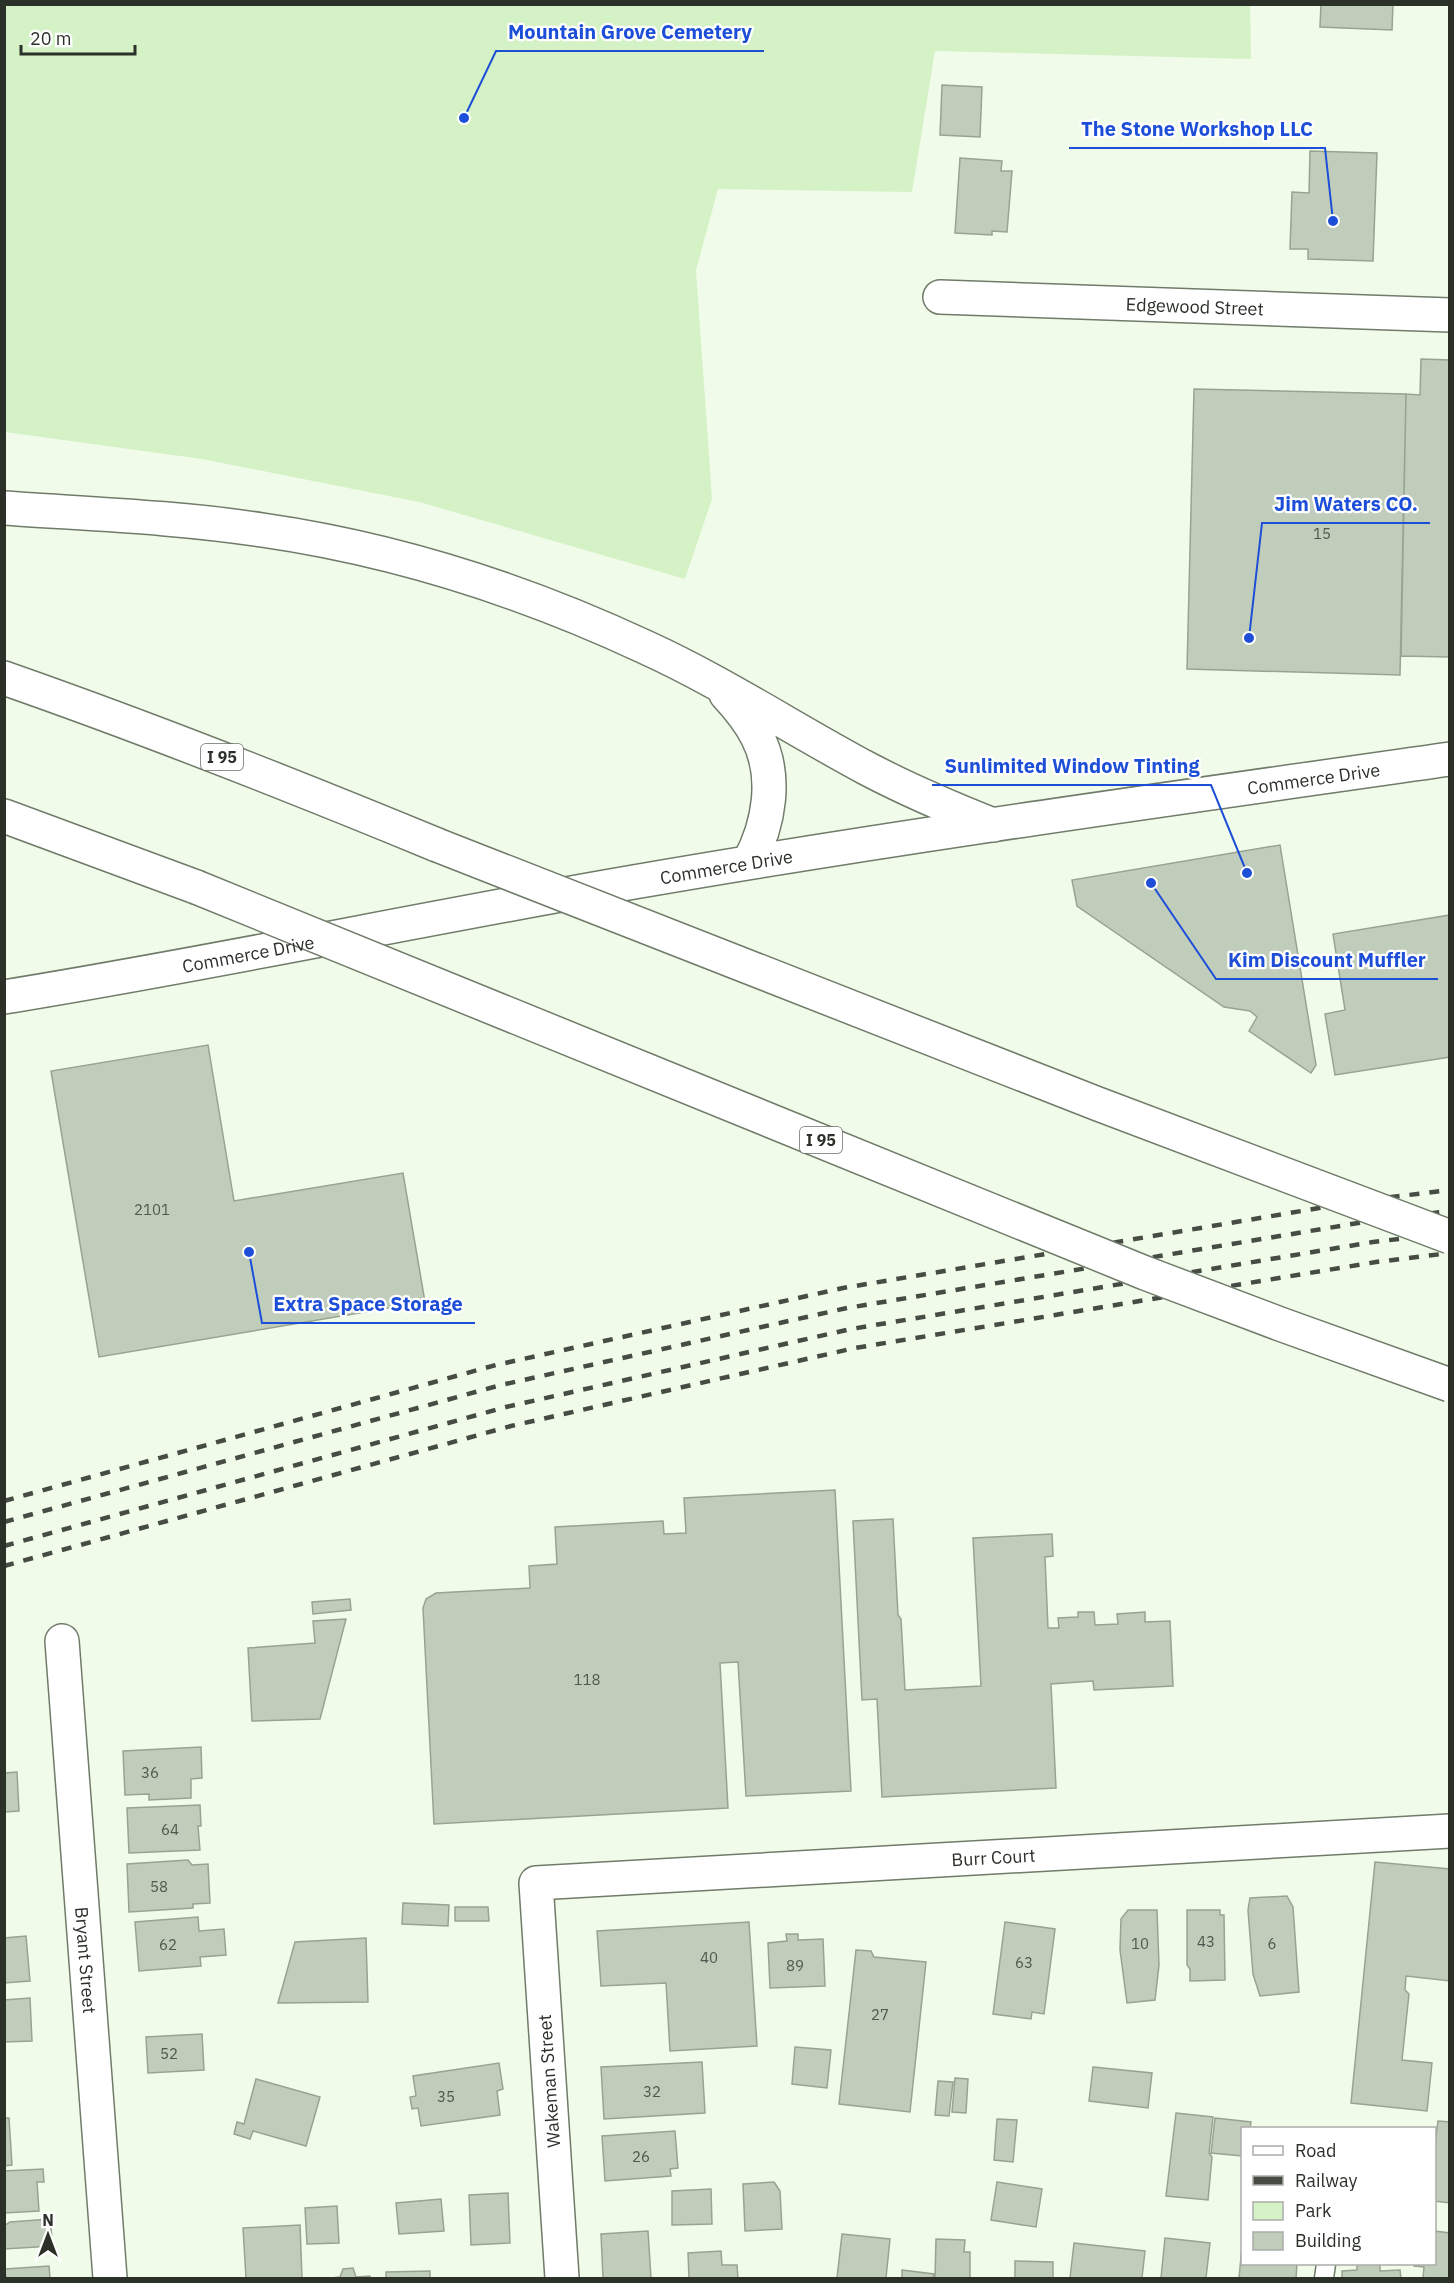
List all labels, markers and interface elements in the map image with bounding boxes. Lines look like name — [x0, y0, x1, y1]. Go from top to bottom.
callout: Mountain Grove Cemetery — [496, 13, 764, 51]
scale bar — [21, 18, 135, 56]
text: Mountain Grove Cemetery — [508, 18, 752, 45]
text: 20 m — [30, 27, 72, 50]
callout: The Stone Workshop LLC — [1069, 110, 1325, 148]
text: The Stone Workshop LLC — [1081, 115, 1313, 142]
street label: Edgewood Street — [1125, 292, 1264, 320]
callout: Jim Waters CO. — [1262, 485, 1430, 523]
text: Jim Waters CO. — [1274, 490, 1418, 517]
house number: 15 — [1313, 524, 1331, 543]
road number: I 95 — [201, 744, 243, 770]
callout: Sunlimited Window Tinting — [932, 747, 1211, 785]
text: Sunlimited Window Tinting — [945, 752, 1200, 779]
street label: Commerce Drive — [1246, 758, 1382, 799]
street label: Commerce Drive — [658, 844, 794, 889]
street label: Commerce Drive — [180, 930, 316, 977]
callout: Kim Discount Muffler — [1216, 941, 1438, 979]
text: Kim Discount Muffler — [1228, 946, 1426, 973]
road number: I 95 — [800, 1127, 842, 1153]
house number: 2101 — [134, 1200, 170, 1219]
callout: Extra Space Storage — [262, 1285, 475, 1323]
text: Extra Space Storage — [273, 1290, 463, 1317]
house number: 118 — [573, 1670, 601, 1689]
house number: 36 — [141, 1763, 159, 1782]
house number: 64 — [161, 1820, 179, 1839]
street label: Burr Court — [951, 1843, 1036, 1871]
house number: 58 — [150, 1877, 168, 1896]
street label: Bryant Street — [71, 1906, 102, 2014]
house number: 43 — [1197, 1932, 1215, 1951]
house number: 10 — [1131, 1934, 1149, 1953]
house number: 6 — [1267, 1934, 1277, 1953]
house number: 62 — [159, 1935, 177, 1954]
house number: 40 — [700, 1948, 718, 1967]
house number: 63 — [1015, 1953, 1033, 1972]
house number: 89 — [786, 1956, 804, 1975]
house number: 27 — [871, 2005, 889, 2024]
street label: Wakeman Street — [533, 2014, 565, 2148]
house number: 52 — [160, 2044, 178, 2063]
house number: 32 — [643, 2082, 661, 2101]
house number: 35 — [437, 2087, 455, 2106]
legend — [1241, 2127, 1436, 2265]
text: Road — [1295, 2139, 1336, 2162]
house number: 26 — [632, 2147, 650, 2166]
text: Railway — [1295, 2169, 1357, 2192]
text: Park — [1295, 2199, 1332, 2222]
north arrow — [18, 2205, 78, 2265]
text: N — [42, 2210, 54, 2230]
text: Building — [1295, 2229, 1362, 2252]

